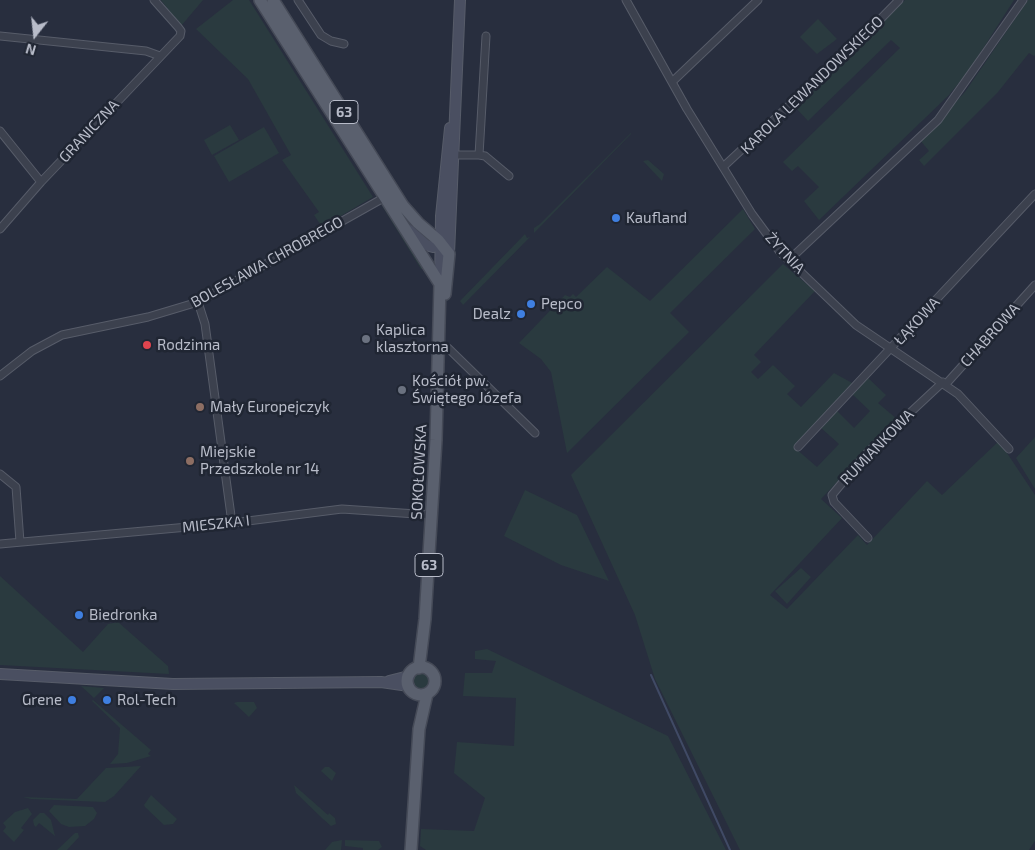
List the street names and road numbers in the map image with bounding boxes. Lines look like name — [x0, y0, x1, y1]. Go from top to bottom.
street label: KAROLA LEWANDOWSKIEGO — [737, 12, 887, 158]
street label: GRANICZNA — [55, 96, 123, 166]
road number: 63 — [330, 100, 358, 124]
street label: BOLESŁAWA CHROBREGO — [188, 213, 346, 311]
street label: ŻYTNIA — [762, 229, 808, 277]
street label: ŁĄKOWA — [890, 293, 944, 349]
street label: CHABROWA — [957, 299, 1023, 371]
street label: RUMIANKOWA — [836, 405, 918, 489]
street label: SOKOŁOWSKA — [408, 424, 430, 520]
street label: MIESZKA I — [181, 512, 251, 536]
road number: 63 — [415, 554, 443, 576]

